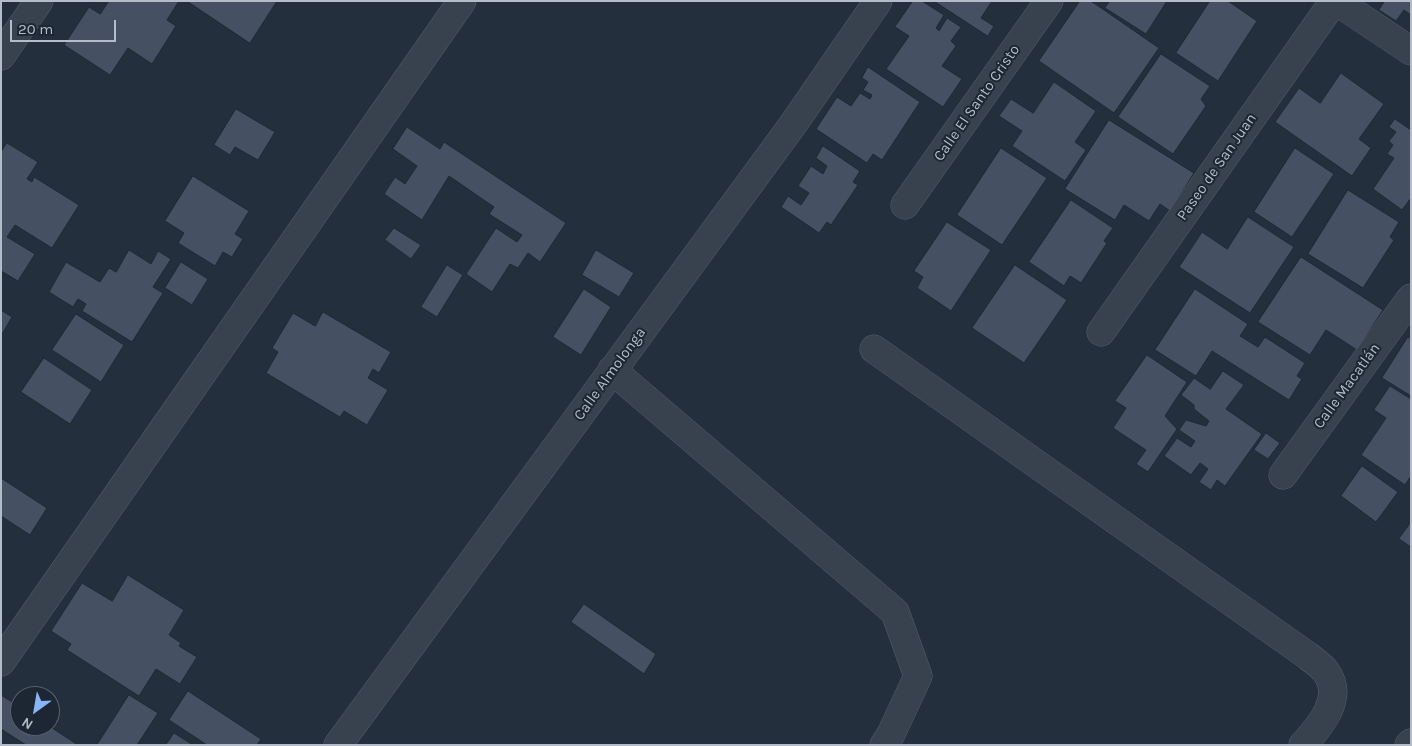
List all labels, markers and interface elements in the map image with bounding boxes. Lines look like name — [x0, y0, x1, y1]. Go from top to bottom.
scale bar — [12, 10, 119, 42]
text: 20 m — [18, 20, 53, 38]
street label: Calle El Santo Cristo — [930, 41, 1024, 165]
street label: Paseo de San Juan — [1173, 110, 1261, 224]
street label: Calle Almolonga — [570, 324, 650, 424]
street label: Calle Macatlán — [1310, 340, 1384, 432]
north arrow — [10, 686, 60, 736]
text: N — [19, 713, 36, 733]

